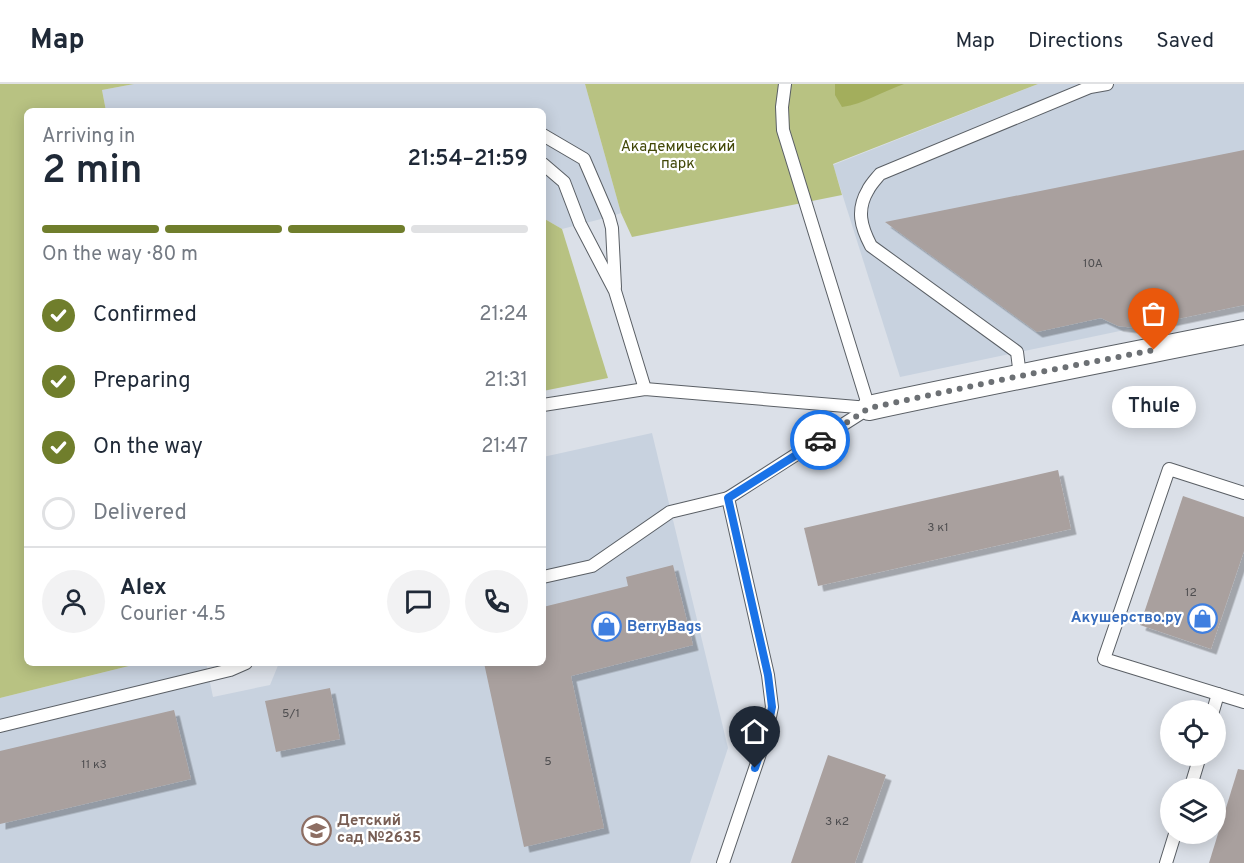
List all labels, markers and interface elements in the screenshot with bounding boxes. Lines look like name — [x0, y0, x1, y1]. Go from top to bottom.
text: Map — [30, 23, 85, 59]
text: Map — [955, 28, 995, 55]
text: Directions — [1028, 28, 1123, 55]
text: Saved — [1156, 28, 1214, 55]
text: Arriving in — [42, 124, 135, 150]
park label: Академический парк — [621, 138, 735, 174]
text: 21:54–21:59 — [408, 146, 528, 173]
text: 2 min — [42, 148, 143, 197]
text: On the way · 80 m — [42, 242, 198, 268]
house number: 10А — [1083, 256, 1103, 272]
pin — [1128, 288, 1179, 350]
icon: bag — [1137, 297, 1170, 330]
icon: check — [42, 299, 75, 332]
text: Confirmed — [93, 302, 197, 329]
text: 21:24 — [479, 302, 528, 328]
icon: check — [42, 365, 75, 398]
text: Preparing — [93, 368, 191, 395]
text: 21:31 — [484, 368, 528, 394]
callout: Thule — [1112, 386, 1196, 428]
text: Thule — [1128, 394, 1180, 420]
courier — [790, 410, 850, 470]
icon: car — [804, 424, 837, 457]
icon: check — [42, 431, 75, 464]
text: On the way — [93, 434, 203, 461]
text: 21:47 — [481, 434, 528, 460]
text: Delivered — [93, 500, 187, 527]
house number: 3 к1 — [927, 520, 949, 536]
button: person — [42, 570, 105, 633]
button: chat — [387, 570, 450, 633]
button: phone — [465, 570, 528, 633]
text: Alex — [120, 575, 167, 602]
house number: 12 — [1185, 585, 1197, 601]
text: Courier · 4.5 — [120, 602, 226, 628]
shop icon: Акушерство.ру — [1187, 602, 1219, 634]
place label: Акушерство.ру — [1071, 609, 1182, 628]
shop icon: BerryBags — [590, 611, 622, 643]
place label: BerryBags — [627, 618, 702, 637]
map controls — [1160, 700, 1226, 844]
button: locate — [1160, 700, 1226, 766]
house number: 5/1 — [282, 706, 300, 722]
pin — [729, 706, 780, 768]
icon: home — [738, 715, 771, 748]
house number: 5 — [544, 754, 552, 770]
house number: 11 к3 — [81, 757, 107, 773]
button: layers — [1160, 778, 1226, 844]
place label: Детский сад №2635 — [337, 812, 421, 848]
school or university icon: Детский сад №2635 — [300, 814, 332, 846]
house number: 3 к2 — [825, 814, 849, 830]

